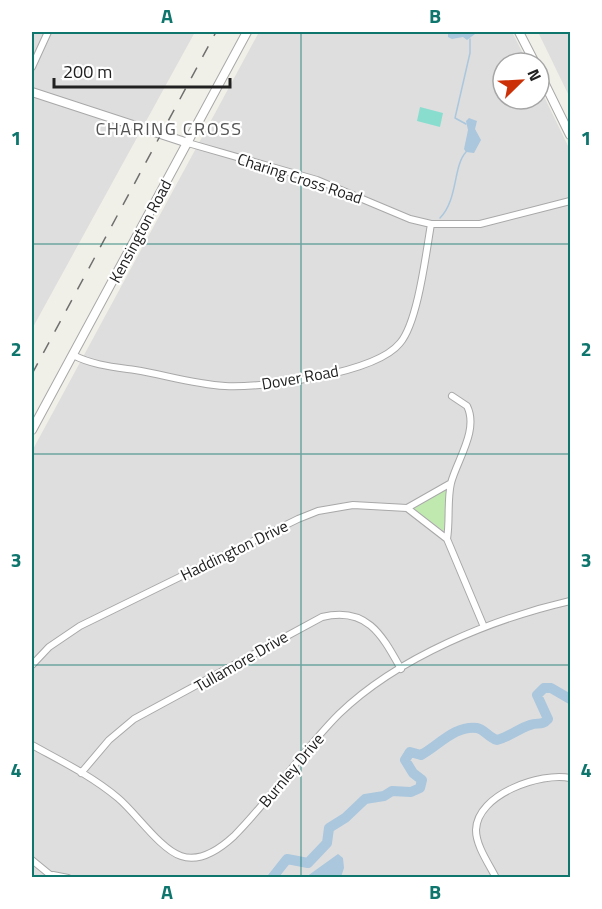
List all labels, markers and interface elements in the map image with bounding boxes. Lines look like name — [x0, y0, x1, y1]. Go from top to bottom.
text: A — [161, 0, 173, 31]
text: B — [429, 0, 441, 31]
scale bar — [54, 51, 230, 89]
north arrow — [491, 51, 551, 111]
text: 200 m — [63, 58, 112, 85]
text: N — [521, 65, 548, 85]
district label: CHARING CROSS — [95, 115, 243, 142]
text: 1 — [10, 122, 22, 153]
text: 1 — [580, 122, 592, 153]
street label: Charing Cross Road — [234, 146, 366, 210]
street label: Kensington Road — [103, 175, 177, 287]
text: 2 — [10, 333, 22, 364]
text: 2 — [580, 333, 592, 364]
street label: Dover Road — [260, 358, 340, 396]
street label: Haddington Drive — [176, 514, 292, 586]
text: 3 — [10, 544, 22, 575]
text: 3 — [580, 544, 592, 575]
street label: Tullamore Drive — [190, 624, 292, 698]
street label: Burnley Drive — [253, 728, 329, 812]
text: 4 — [10, 754, 22, 785]
text: 4 — [580, 754, 592, 785]
text: A — [161, 876, 173, 907]
text: B — [429, 876, 441, 907]

